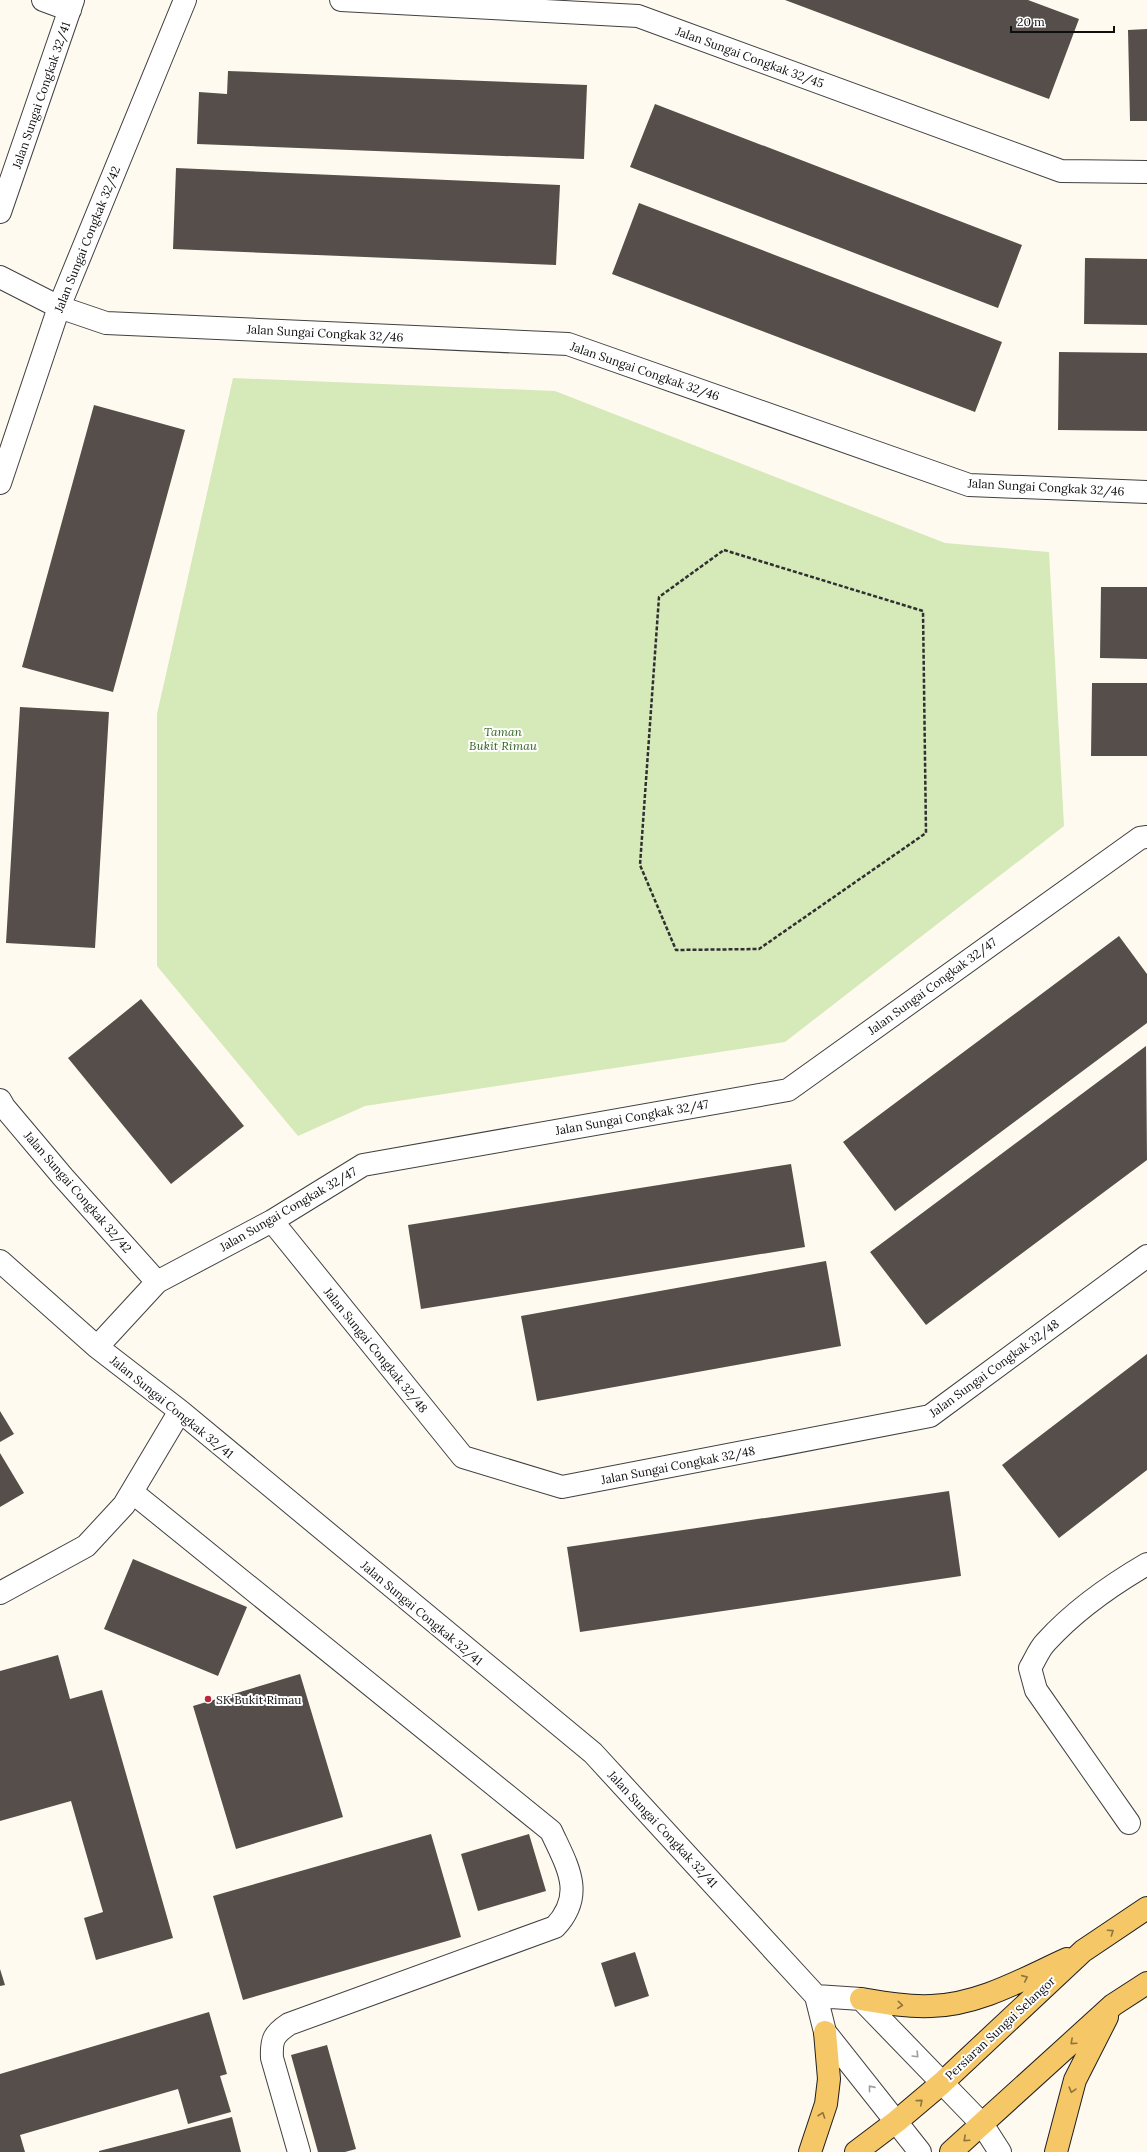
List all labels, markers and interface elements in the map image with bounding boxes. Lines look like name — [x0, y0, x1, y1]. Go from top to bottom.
scale bar — [1011, 8, 1114, 34]
text: 20 m — [1017, 14, 1045, 29]
street label: Jalan Sungai Congkak 32/41 — [8, 20, 74, 172]
street label: Jalan Sungai Congkak 32/45 — [673, 23, 826, 92]
street label: Jalan Sungai Congkak 32/42 — [50, 164, 124, 316]
street label: Jalan Sungai Congkak 32/46 — [245, 321, 404, 346]
street label: Jalan Sungai Congkak 32/46 — [567, 338, 722, 405]
street label: Jalan Sungai Congkak 32/46 — [966, 475, 1125, 500]
park label: Taman Bukit Rimau — [469, 724, 538, 753]
street label: Jalan Sungai Congkak 32/47 — [864, 934, 1000, 1039]
street label: Jalan Sungai Congkak 32/47 — [553, 1096, 710, 1139]
street label: Jalan Sungai Congkak 32/42 — [20, 1127, 135, 1257]
street label: Jalan Sungai Congkak 32/47 — [216, 1163, 360, 1256]
street label: Jalan Sungai Congkak 32/48 — [319, 1284, 431, 1416]
street label: Jalan Sungai Congkak 32/48 — [925, 1316, 1063, 1421]
street label: Jalan Sungai Congkak 32/41 — [106, 1352, 237, 1462]
street label: Jalan Sungai Congkak 32/48 — [599, 1443, 757, 1488]
street label: Jalan Sungai Congkak 32/41 — [357, 1557, 486, 1669]
place label: SK Bukit Rimau — [216, 1692, 301, 1707]
marker: SK Bukit Rimau — [203, 1694, 213, 1704]
street label: Jalan Sungai Congkak 32/41 — [603, 1767, 721, 1891]
one-way arrow — [1107, 1929, 1114, 1937]
street label: Persiaran Sungai Selangor — [942, 1972, 1059, 2083]
one-way arrow — [1021, 1975, 1028, 1983]
one-way arrow — [897, 2000, 903, 2009]
one-way arrow — [1070, 2037, 1077, 2044]
one-way arrow — [911, 2050, 918, 2058]
one-way arrow — [868, 2085, 875, 2093]
one-way arrow — [1068, 2086, 1077, 2093]
one-way arrow — [915, 2100, 922, 2107]
one-way arrow — [817, 2112, 826, 2119]
one-way arrow — [963, 2134, 971, 2141]

